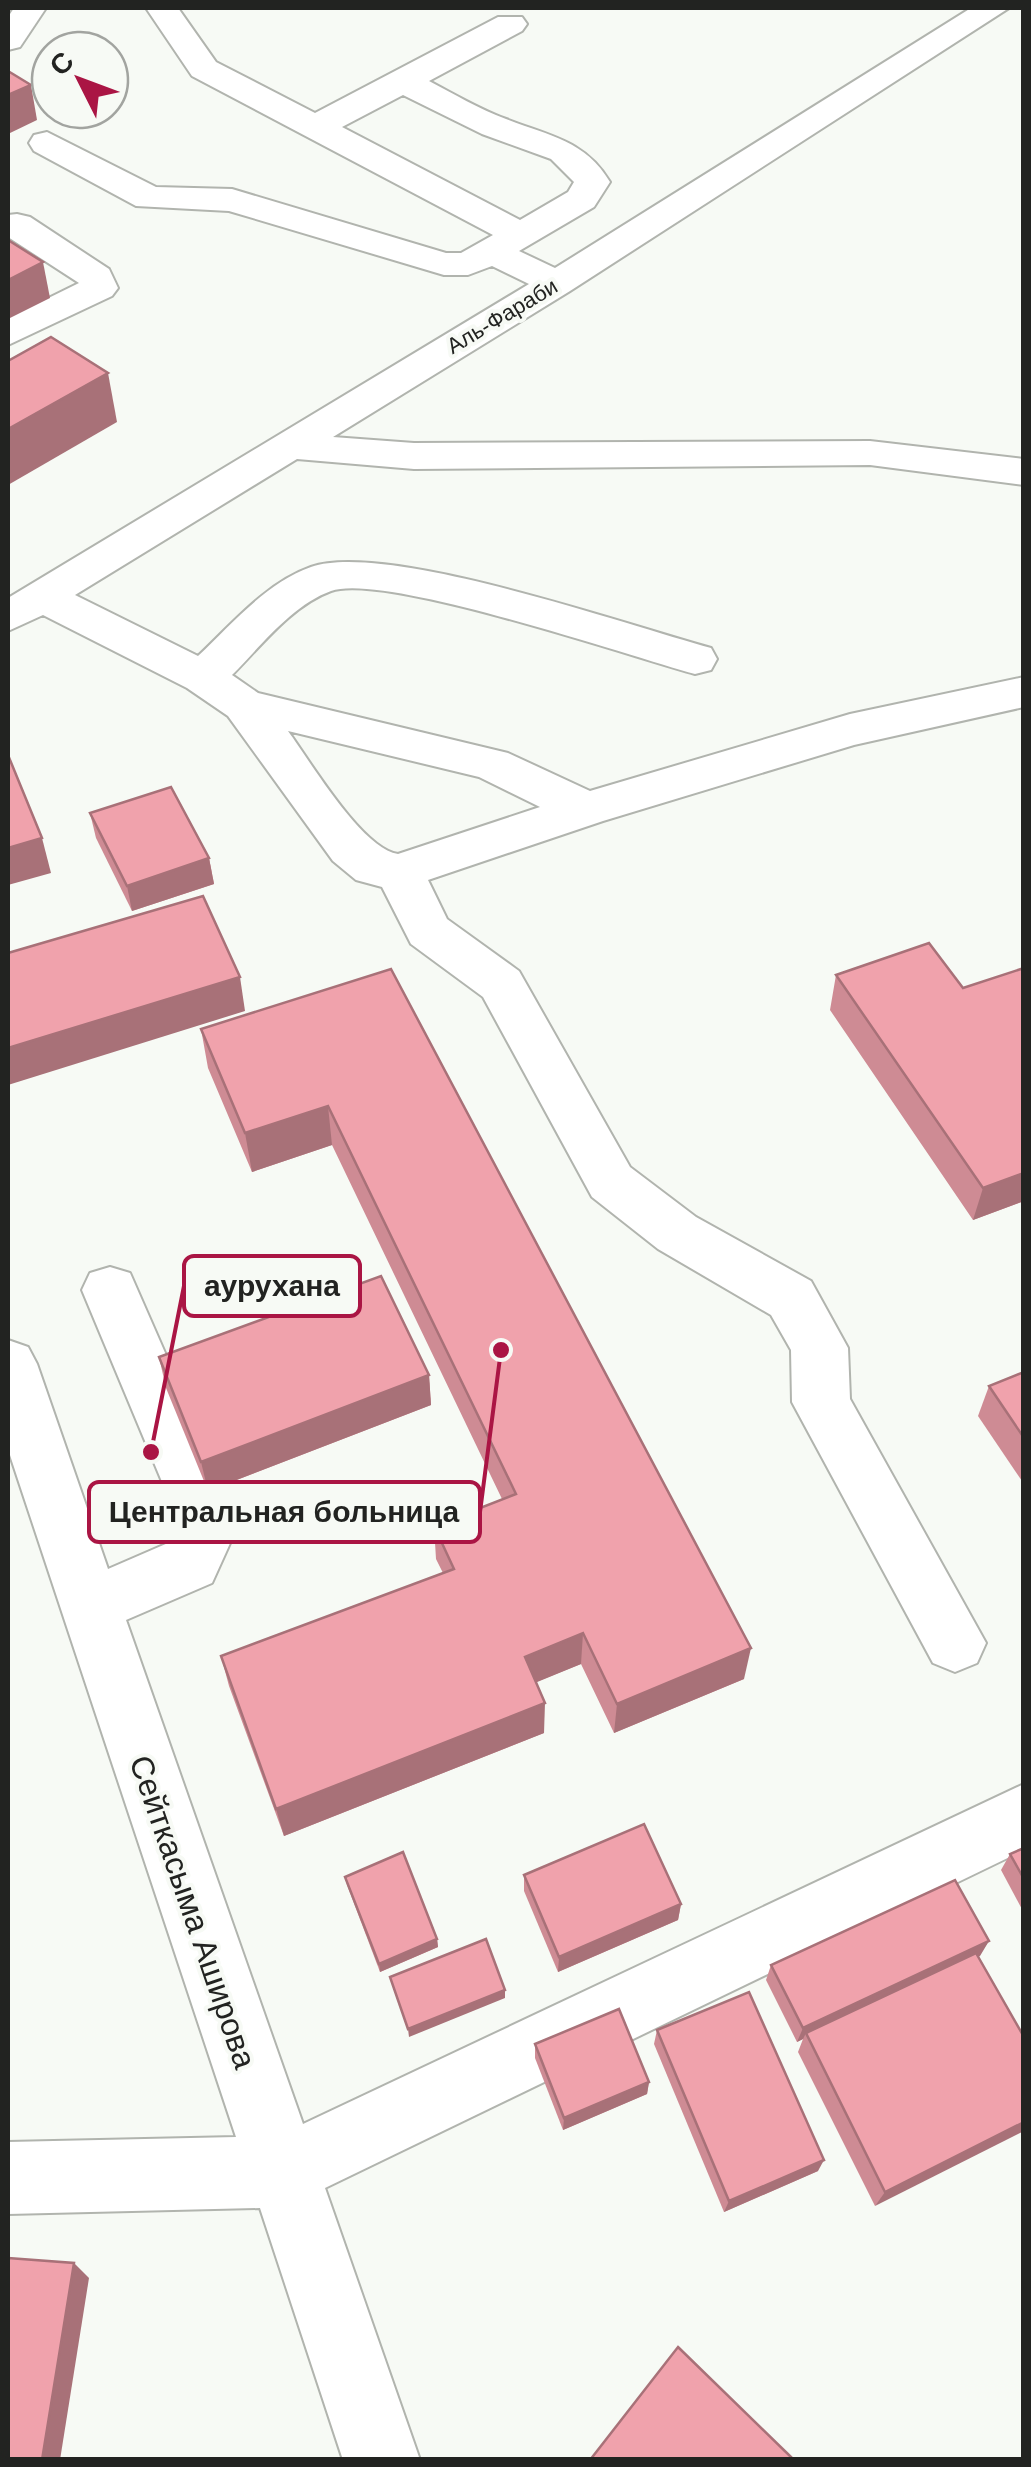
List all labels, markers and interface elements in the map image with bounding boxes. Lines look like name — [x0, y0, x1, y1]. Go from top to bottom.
north arrow — [30, 30, 130, 130]
text: С — [44, 46, 80, 81]
street label: Аль-Фараби — [442, 273, 562, 359]
callout: аурухана — [184, 1256, 360, 1316]
text: аурухана — [204, 1269, 340, 1302]
callout: Центральная больница — [89, 1482, 480, 1542]
text: Центральная больница — [109, 1495, 460, 1528]
street label: Сейткасыма Аширова — [122, 1751, 264, 2073]

